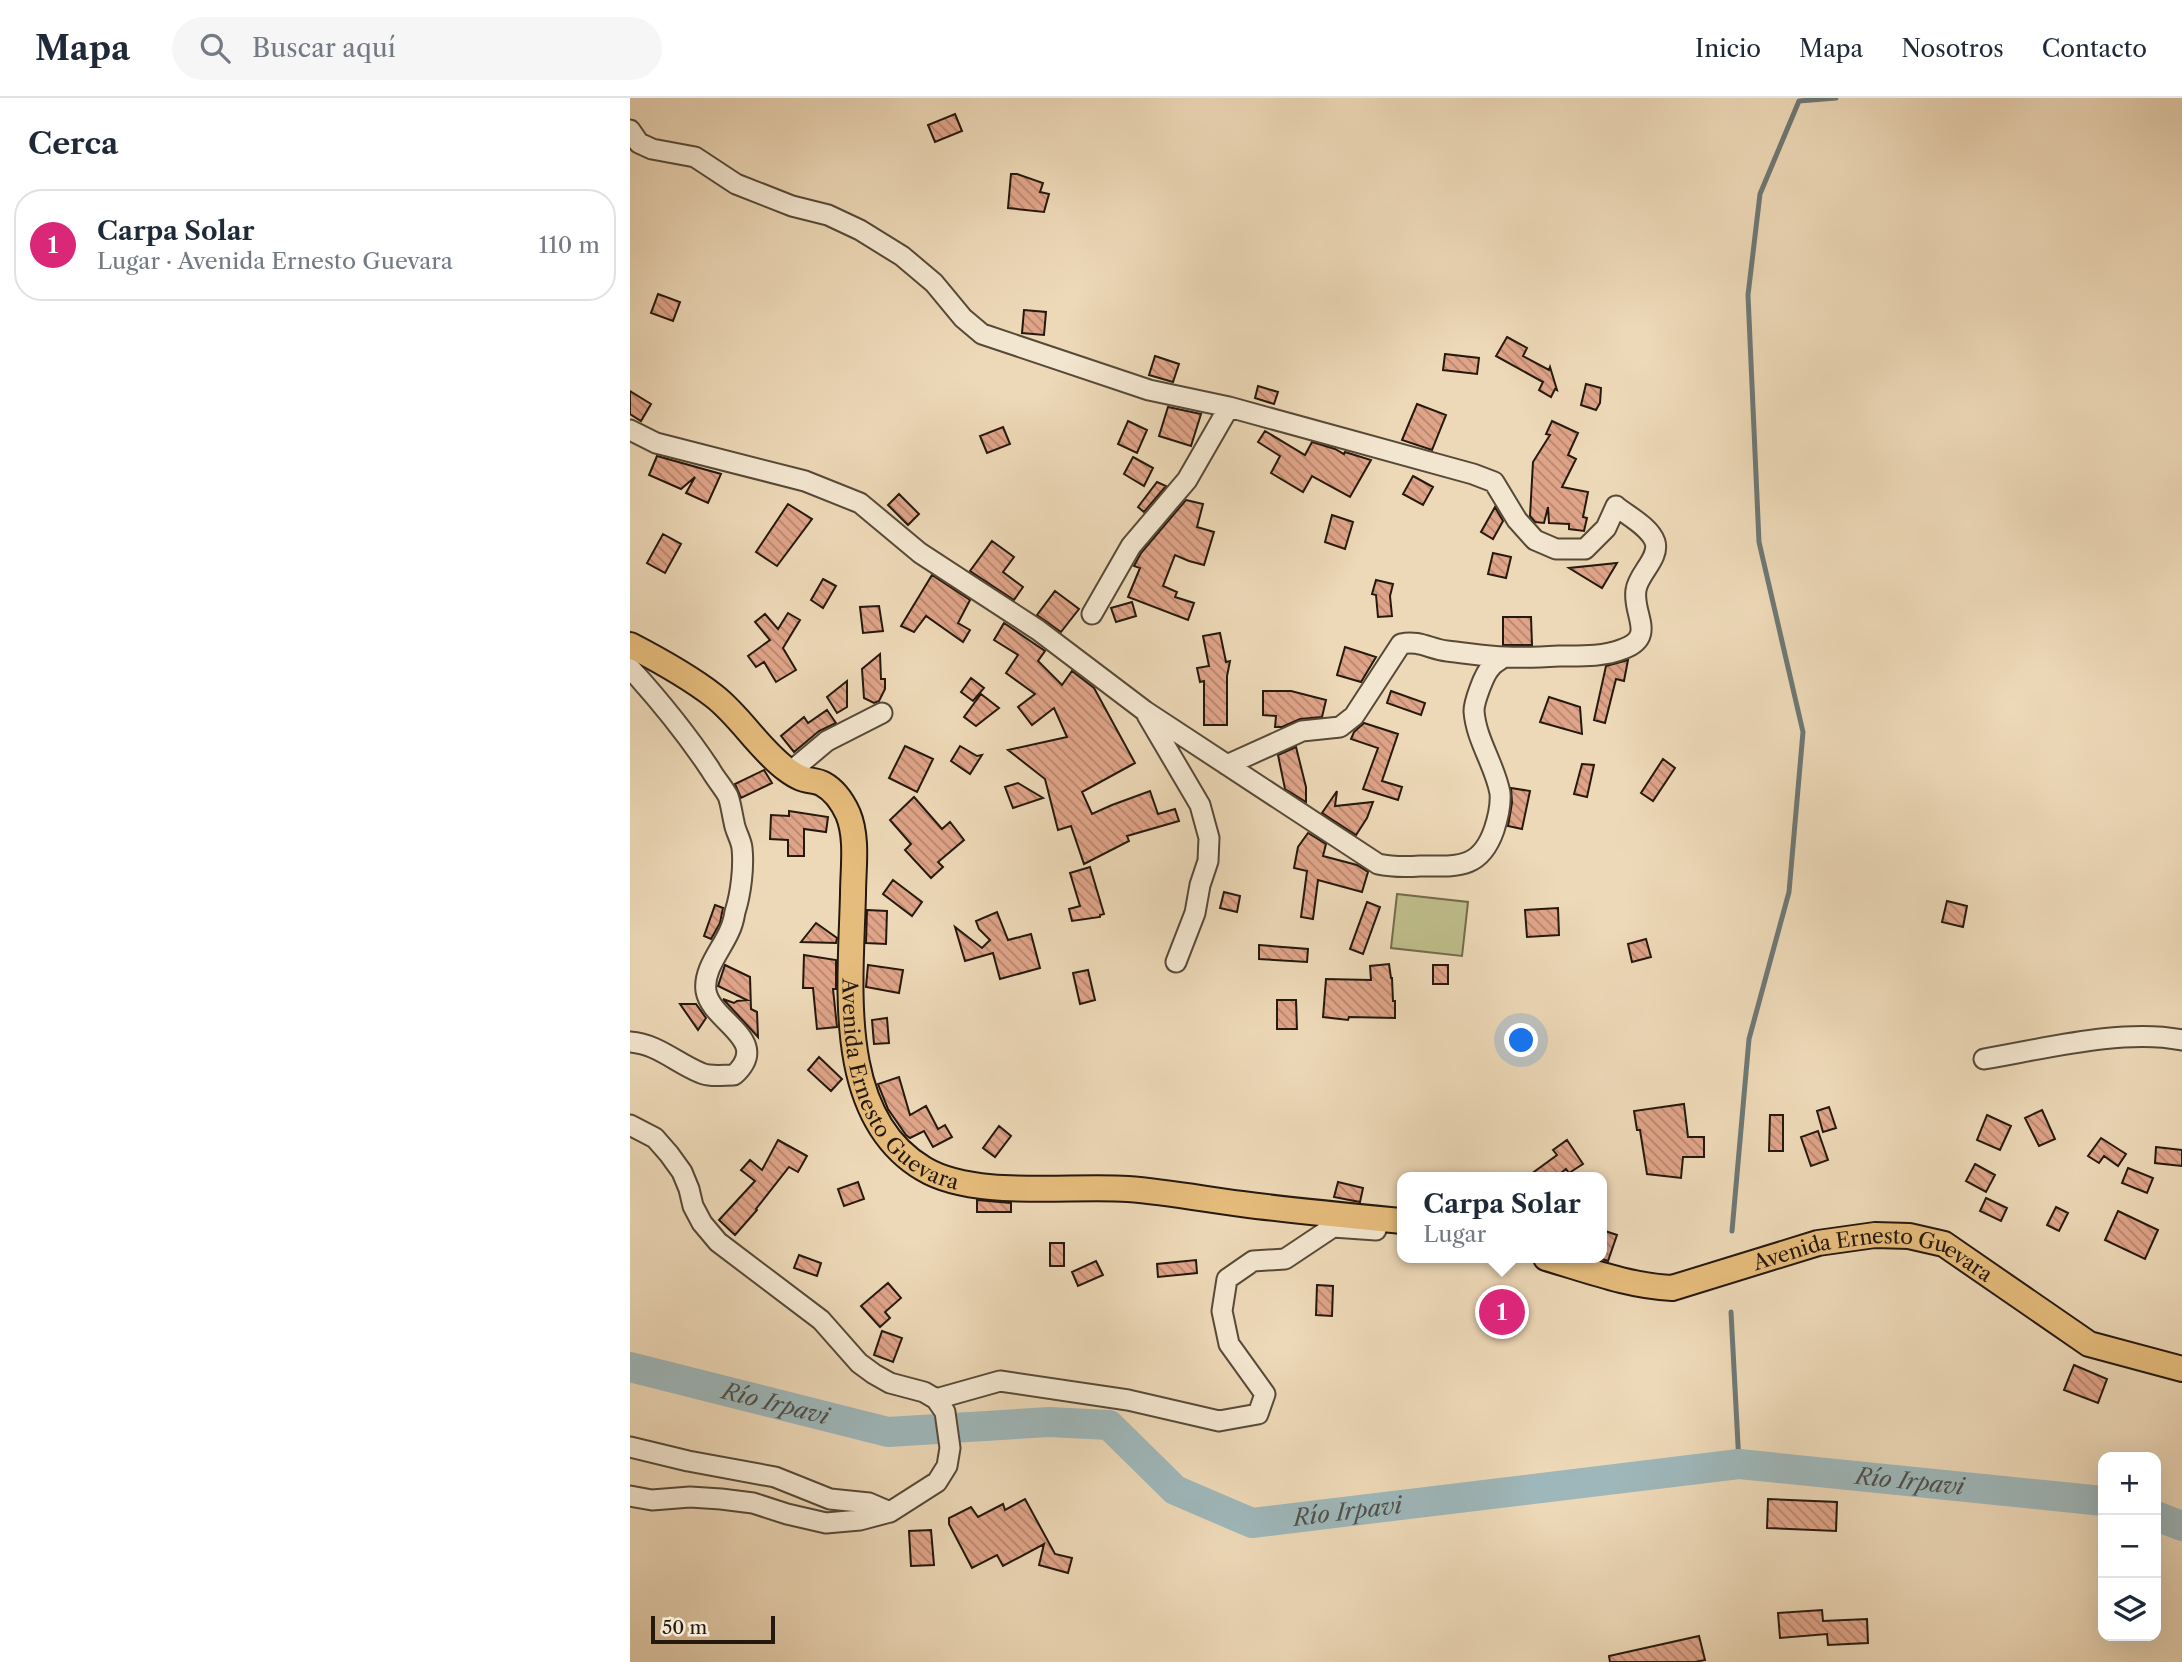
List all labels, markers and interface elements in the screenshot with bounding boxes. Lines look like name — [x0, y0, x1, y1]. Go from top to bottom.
search box — [172, 17, 662, 80]
text: Mapa — [35, 28, 130, 69]
icon: search — [196, 29, 234, 67]
text: Buscar aquí — [252, 32, 396, 64]
text: Inicio — [1695, 34, 1761, 63]
text: Mapa — [1799, 34, 1863, 63]
text: Nosotros — [1901, 34, 2004, 63]
text: Contacto — [2042, 34, 2147, 63]
text: Cerca — [28, 125, 118, 162]
text: Carpa Solar — [97, 215, 254, 247]
text: 1 — [48, 231, 58, 259]
text: 110 m — [539, 231, 600, 259]
text: Lugar · Avenida Ernesto Guevara — [97, 247, 453, 275]
street label: Avenida Ernesto Guevara — [838, 977, 963, 1195]
your location — [1504, 1023, 1538, 1057]
popup — [1397, 1172, 1607, 1263]
text: Carpa Solar — [1423, 1188, 1581, 1220]
text: Lugar — [1423, 1220, 1486, 1248]
street label: Avenida Ernesto Guevara — [1749, 1222, 1999, 1287]
pin: 1 — [1479, 1286, 1525, 1338]
water label: Río Irpavi — [717, 1376, 833, 1431]
map controls — [2098, 1452, 2161, 1641]
button: + — [2098, 1452, 2161, 1515]
water label: Río Irpavi — [1852, 1462, 1967, 1501]
water label: Río Irpavi — [1290, 1491, 1405, 1532]
button: − — [2098, 1515, 2161, 1578]
button: layers — [2098, 1578, 2161, 1641]
scale bar — [651, 1613, 775, 1645]
text: 50 m — [662, 1616, 707, 1639]

